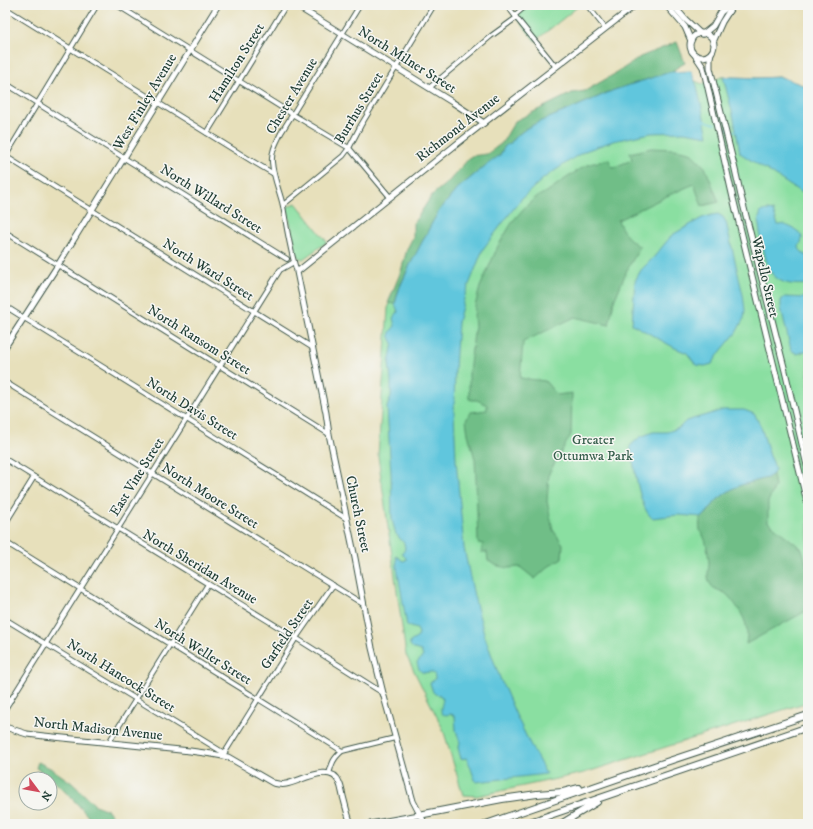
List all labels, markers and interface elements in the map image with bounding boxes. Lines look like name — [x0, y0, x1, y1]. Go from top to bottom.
street label: Hamilton Street — [205, 19, 269, 106]
street label: North Milner Street — [354, 22, 460, 98]
street label: West Finley Avenue — [109, 50, 181, 154]
street label: Chester Avenue — [262, 54, 322, 137]
street label: Burrhus Street — [330, 68, 388, 147]
street label: Richmond Avenue — [413, 90, 504, 166]
street label: North Willard Street — [157, 160, 266, 238]
street label: Wapello Street — [747, 234, 783, 319]
street label: North Ward Street — [159, 235, 257, 306]
street label: North Ransom Street — [144, 301, 255, 379]
street label: North Davis Street — [143, 374, 242, 445]
park label: Greater Ottumwa Park — [553, 431, 633, 465]
street label: East Vine Street — [106, 434, 169, 520]
street label: North Moore Street — [158, 459, 262, 533]
street label: Church Street — [341, 474, 375, 555]
street label: North Sheridan Avenue — [139, 526, 261, 609]
street label: Garfield Street — [257, 595, 318, 673]
street label: North Weller Street — [151, 615, 255, 689]
street label: North Hancock Street — [63, 635, 179, 717]
street label: North Madison Avenue — [33, 713, 164, 745]
north arrow — [18, 771, 58, 811]
text: N — [37, 788, 54, 803]

